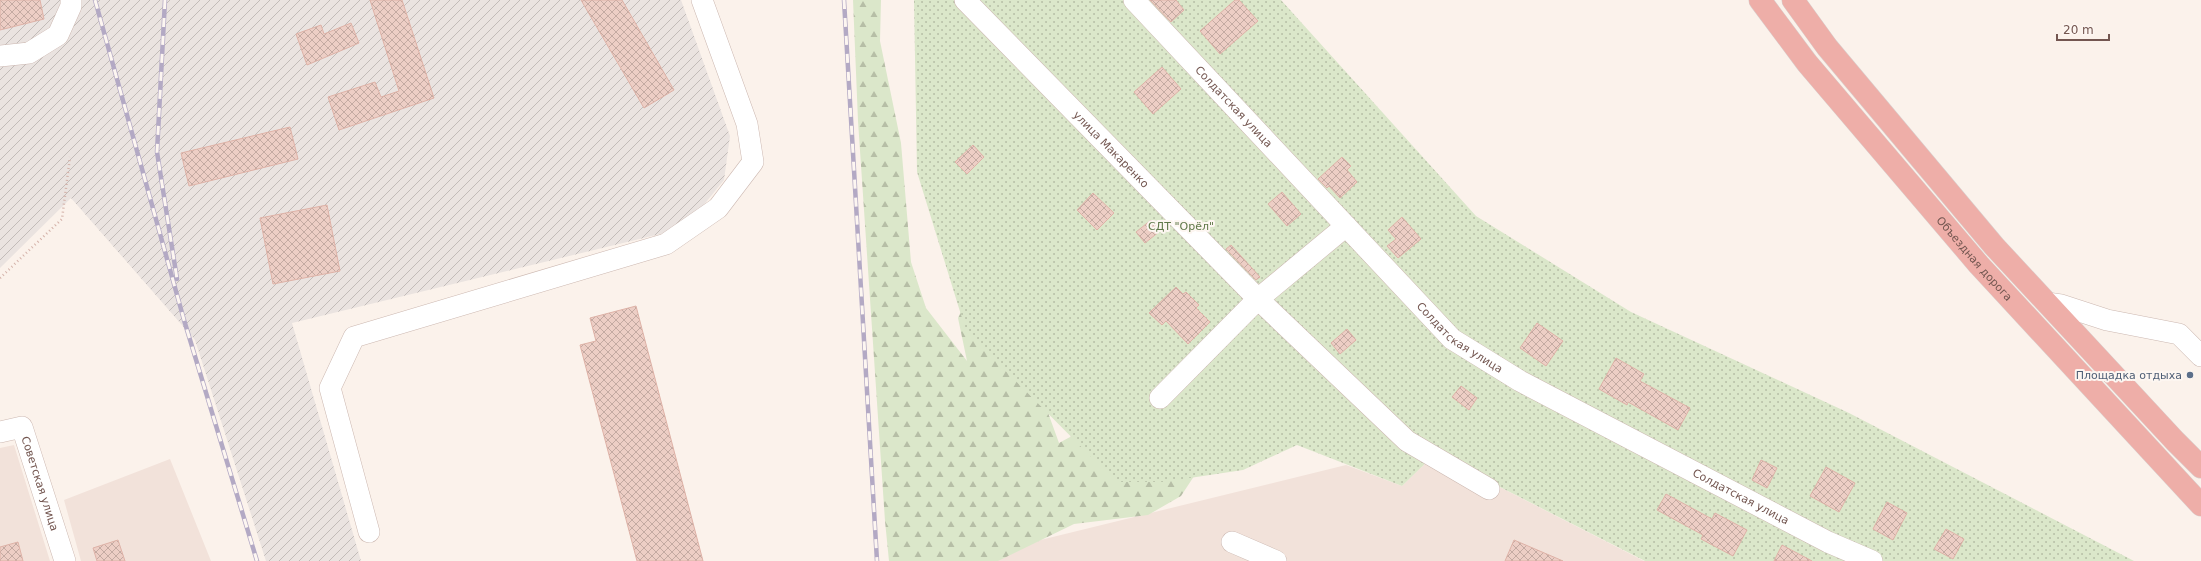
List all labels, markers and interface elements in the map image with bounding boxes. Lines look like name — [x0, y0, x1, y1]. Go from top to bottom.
scale bar — [2057, 16, 2109, 42]
text: 20 m — [2063, 23, 2094, 37]
street label: Солдатская улица — [1192, 63, 1275, 150]
street label: улица Макаренко — [1070, 108, 1152, 191]
street label: Объездная дорога — [1933, 214, 2015, 304]
park label: СДТ "Орёл" — [1148, 220, 1214, 233]
street label: Солдатская улица — [1414, 300, 1505, 376]
place label: Площадка отдыха — [2076, 369, 2182, 382]
marker: Площадка отдыха — [2185, 370, 2195, 380]
street label: Советская улица — [18, 435, 61, 533]
street label: Солдатская улица — [1690, 466, 1791, 527]

